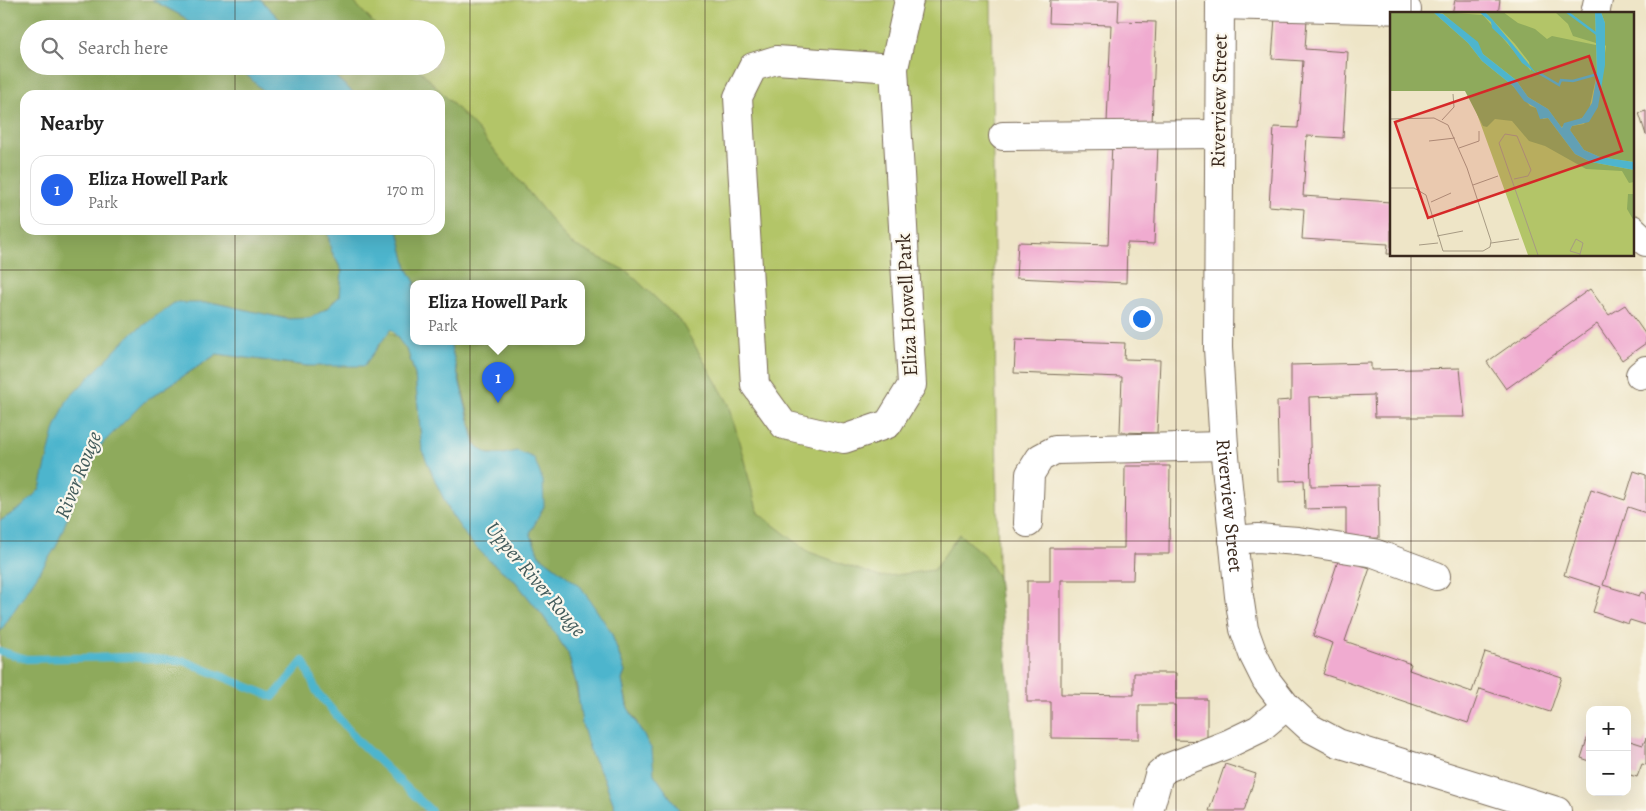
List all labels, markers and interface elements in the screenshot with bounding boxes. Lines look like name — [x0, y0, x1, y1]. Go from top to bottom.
inset map — [1390, 12, 1634, 256]
search box — [20, 20, 445, 75]
street label: Riverview Street — [1204, 33, 1234, 168]
icon: search — [38, 34, 66, 62]
text: Search here — [78, 35, 168, 61]
text: Nearby — [40, 109, 103, 137]
text: Eliza Howell Park — [88, 166, 227, 192]
text: 1 — [54, 179, 60, 201]
text: 170 m — [387, 179, 424, 201]
text: Park — [88, 192, 118, 214]
street label: Eliza Howell Park — [890, 233, 924, 377]
popup — [410, 280, 585, 345]
text: Eliza Howell Park — [428, 289, 567, 315]
your location — [1129, 306, 1155, 332]
text: Park — [428, 315, 458, 337]
pin: 1 — [482, 362, 514, 403]
water label: River Rouge — [48, 427, 108, 523]
street label: Riverview Street — [1210, 438, 1250, 574]
water label: Upper River Rouge — [479, 515, 593, 643]
map controls — [1586, 706, 1631, 796]
button: + — [1586, 706, 1631, 751]
button: − — [1586, 751, 1631, 796]

